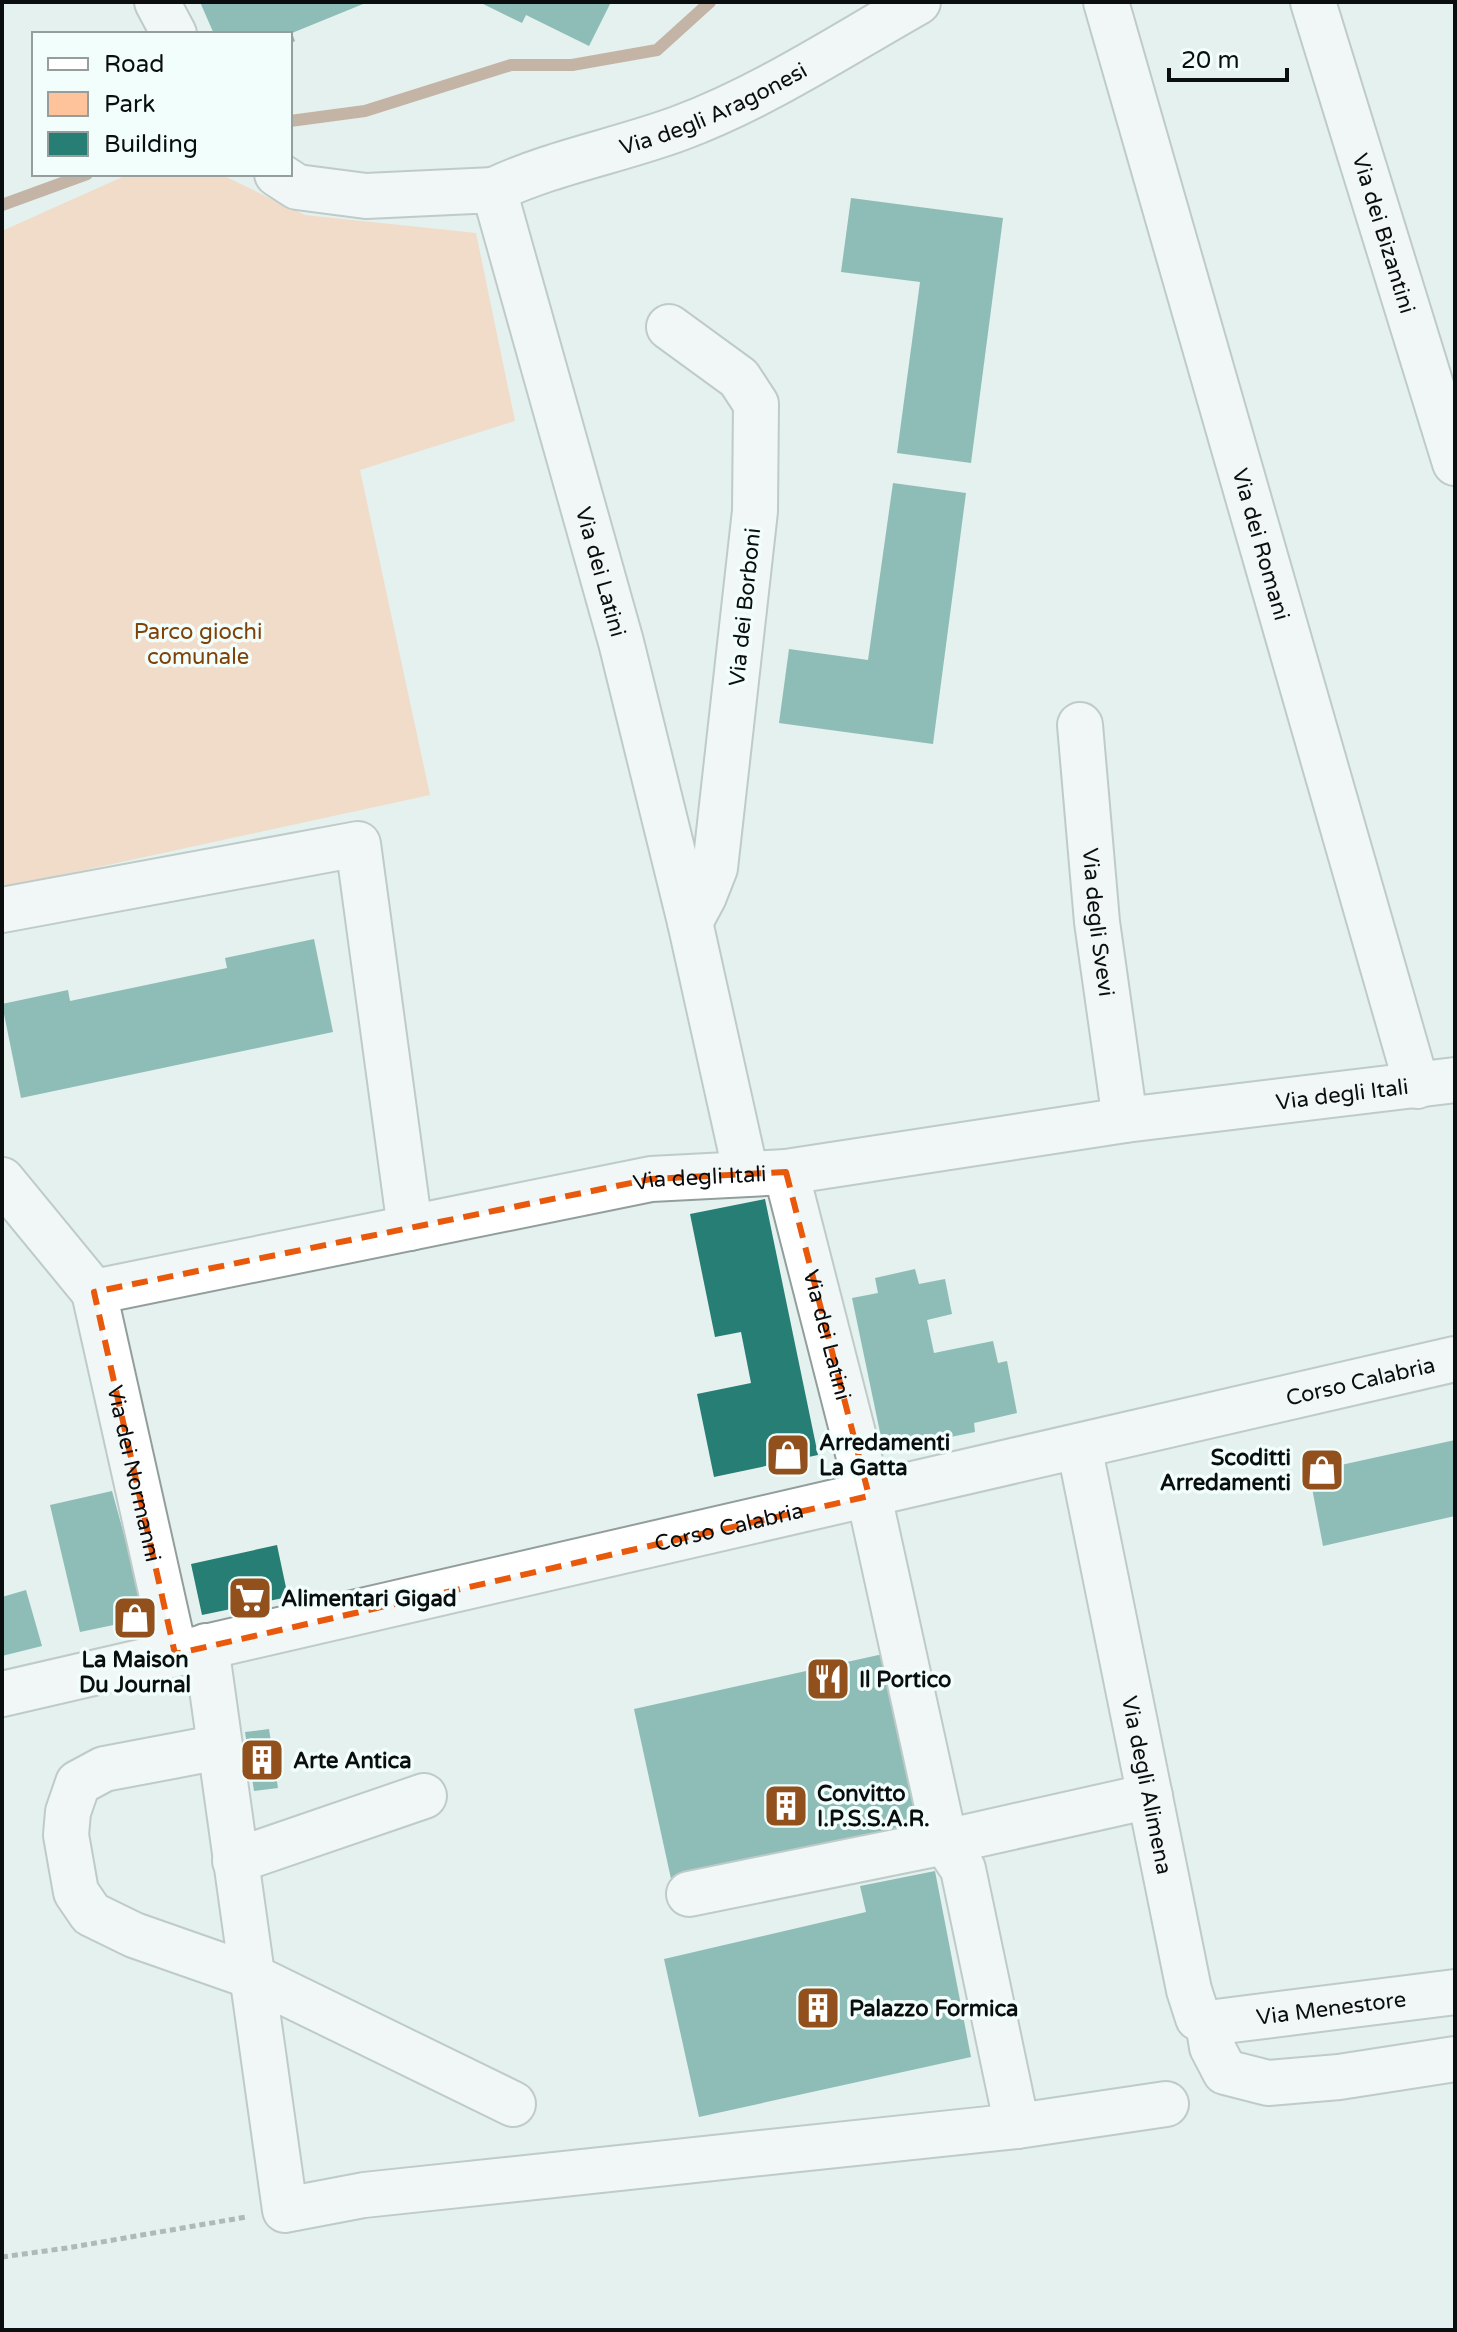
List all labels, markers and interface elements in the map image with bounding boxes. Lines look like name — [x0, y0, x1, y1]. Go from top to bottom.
legend — [32, 32, 292, 176]
scale bar — [1169, 32, 1287, 82]
text: 20 m — [1181, 46, 1239, 75]
text: Road — [104, 50, 164, 79]
street label: Via degli Aragonesi — [616, 57, 812, 161]
text: Park — [104, 90, 155, 119]
text: Building — [104, 130, 198, 159]
street label: Via dei Bizantini — [1346, 150, 1420, 317]
street label: Via dei Romani — [1226, 465, 1295, 623]
street label: Via dei Latini — [570, 504, 631, 640]
street label: Via dei Borboni — [724, 527, 766, 688]
park label: Parco giochi comunale — [134, 619, 262, 670]
street label: Via degli Svevi — [1077, 847, 1119, 998]
street label: Via degli Itali — [1274, 1074, 1410, 1116]
street label: Via degli Itali — [631, 1161, 767, 1196]
street label: Via dei Latini — [798, 1267, 856, 1403]
street label: Corso Calabria — [1284, 1352, 1438, 1412]
street label: Via dei Normanni — [101, 1383, 166, 1565]
place label: Arredamenti La Gatta — [819, 1430, 950, 1481]
shop icon: Arredamenti La Gatta — [764, 1431, 812, 1479]
place label: Scoditti Arredamenti — [1160, 1445, 1291, 1496]
shop icon: Scoditti Arredamenti — [1298, 1446, 1346, 1494]
street label: Corso Calabria — [652, 1498, 806, 1557]
supermarket icon: Alimentari Gigad — [226, 1574, 274, 1622]
place label: Alimentari Gigad — [281, 1586, 457, 1612]
shop icon: La Maison Du Journal — [111, 1594, 159, 1642]
place label: La Maison Du Journal — [79, 1647, 191, 1698]
restaurant icon: Il Portico — [804, 1655, 852, 1703]
place label: Il Portico — [859, 1667, 951, 1693]
street label: Via degli Alimena — [1116, 1694, 1177, 1877]
building icon: Arte Antica — [238, 1736, 286, 1784]
place label: Arte Antica — [293, 1748, 412, 1774]
place label: Convitto I.P.S.S.A.R. — [817, 1781, 930, 1832]
building icon: Convitto I.P.S.S.A.R. — [762, 1782, 810, 1830]
building icon: Palazzo Formica — [794, 1984, 842, 2032]
street label: Via Menestore — [1255, 1986, 1408, 2031]
place label: Palazzo Formica — [849, 1996, 1019, 2022]

